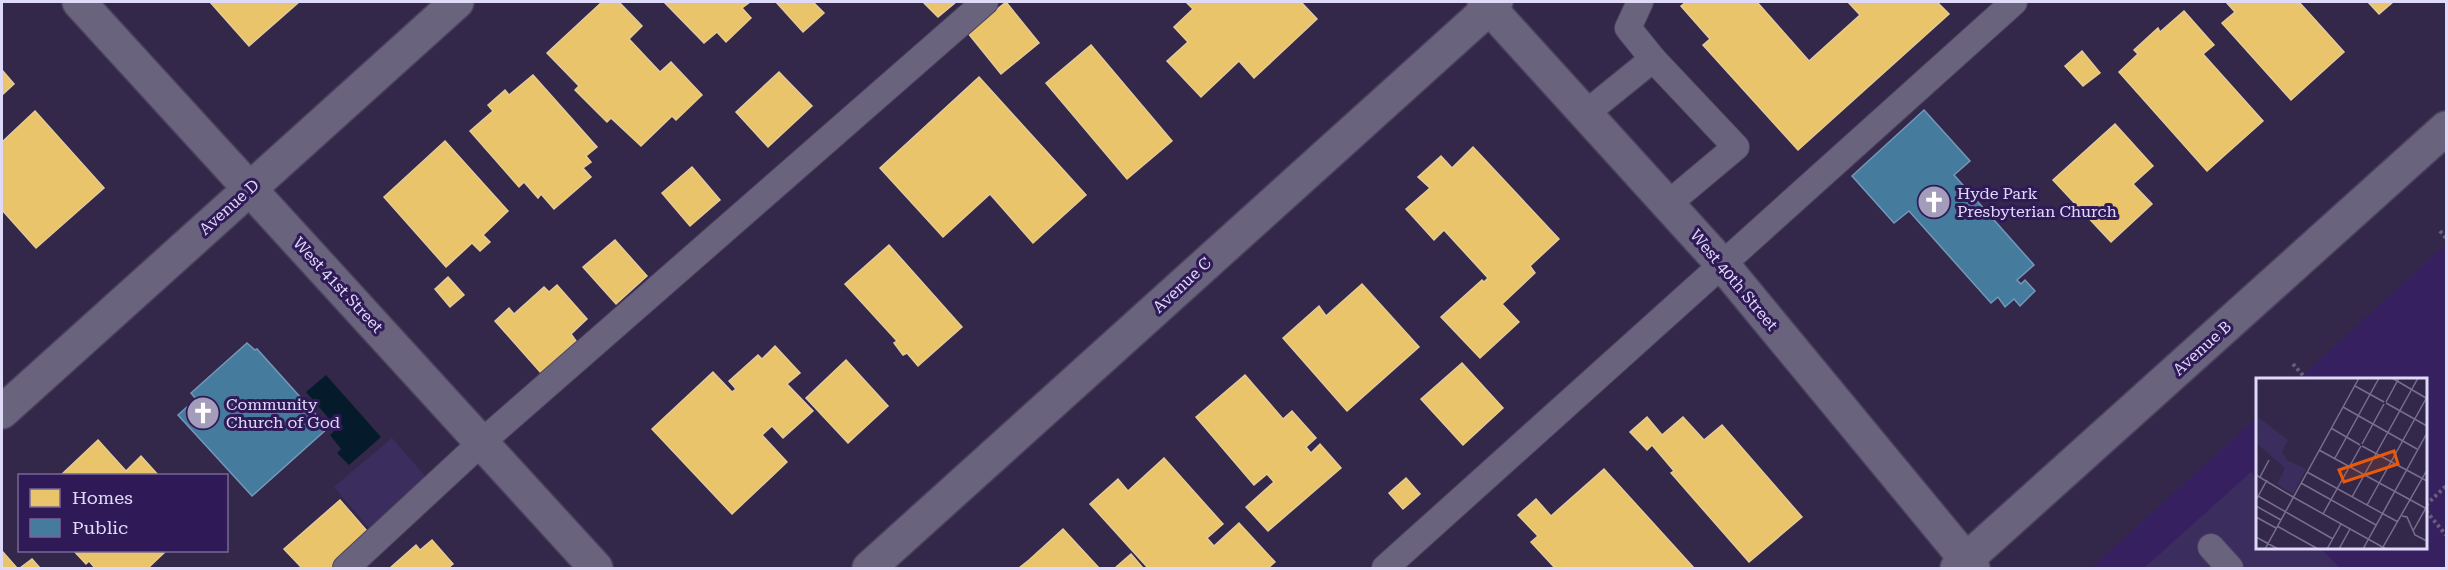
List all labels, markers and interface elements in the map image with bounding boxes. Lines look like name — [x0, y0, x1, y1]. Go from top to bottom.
street label: Avenue D — [195, 175, 263, 239]
church icon: Hyde Park Presbyterian Church — [1916, 184, 1952, 220]
place label: Hyde Park Presbyterian Church — [1957, 184, 2117, 221]
street label: West 40th Street — [1686, 226, 1782, 334]
street label: West 41st Street — [289, 233, 387, 337]
street label: Avenue C — [1149, 253, 1215, 317]
street label: Avenue B — [2169, 317, 2235, 379]
inset map — [2256, 378, 2427, 549]
church icon: Community Church of God — [185, 395, 221, 431]
place label: Community Church of God — [226, 395, 340, 432]
legend — [18, 474, 228, 552]
text: Homes — [72, 487, 133, 508]
text: Public — [72, 517, 128, 538]

